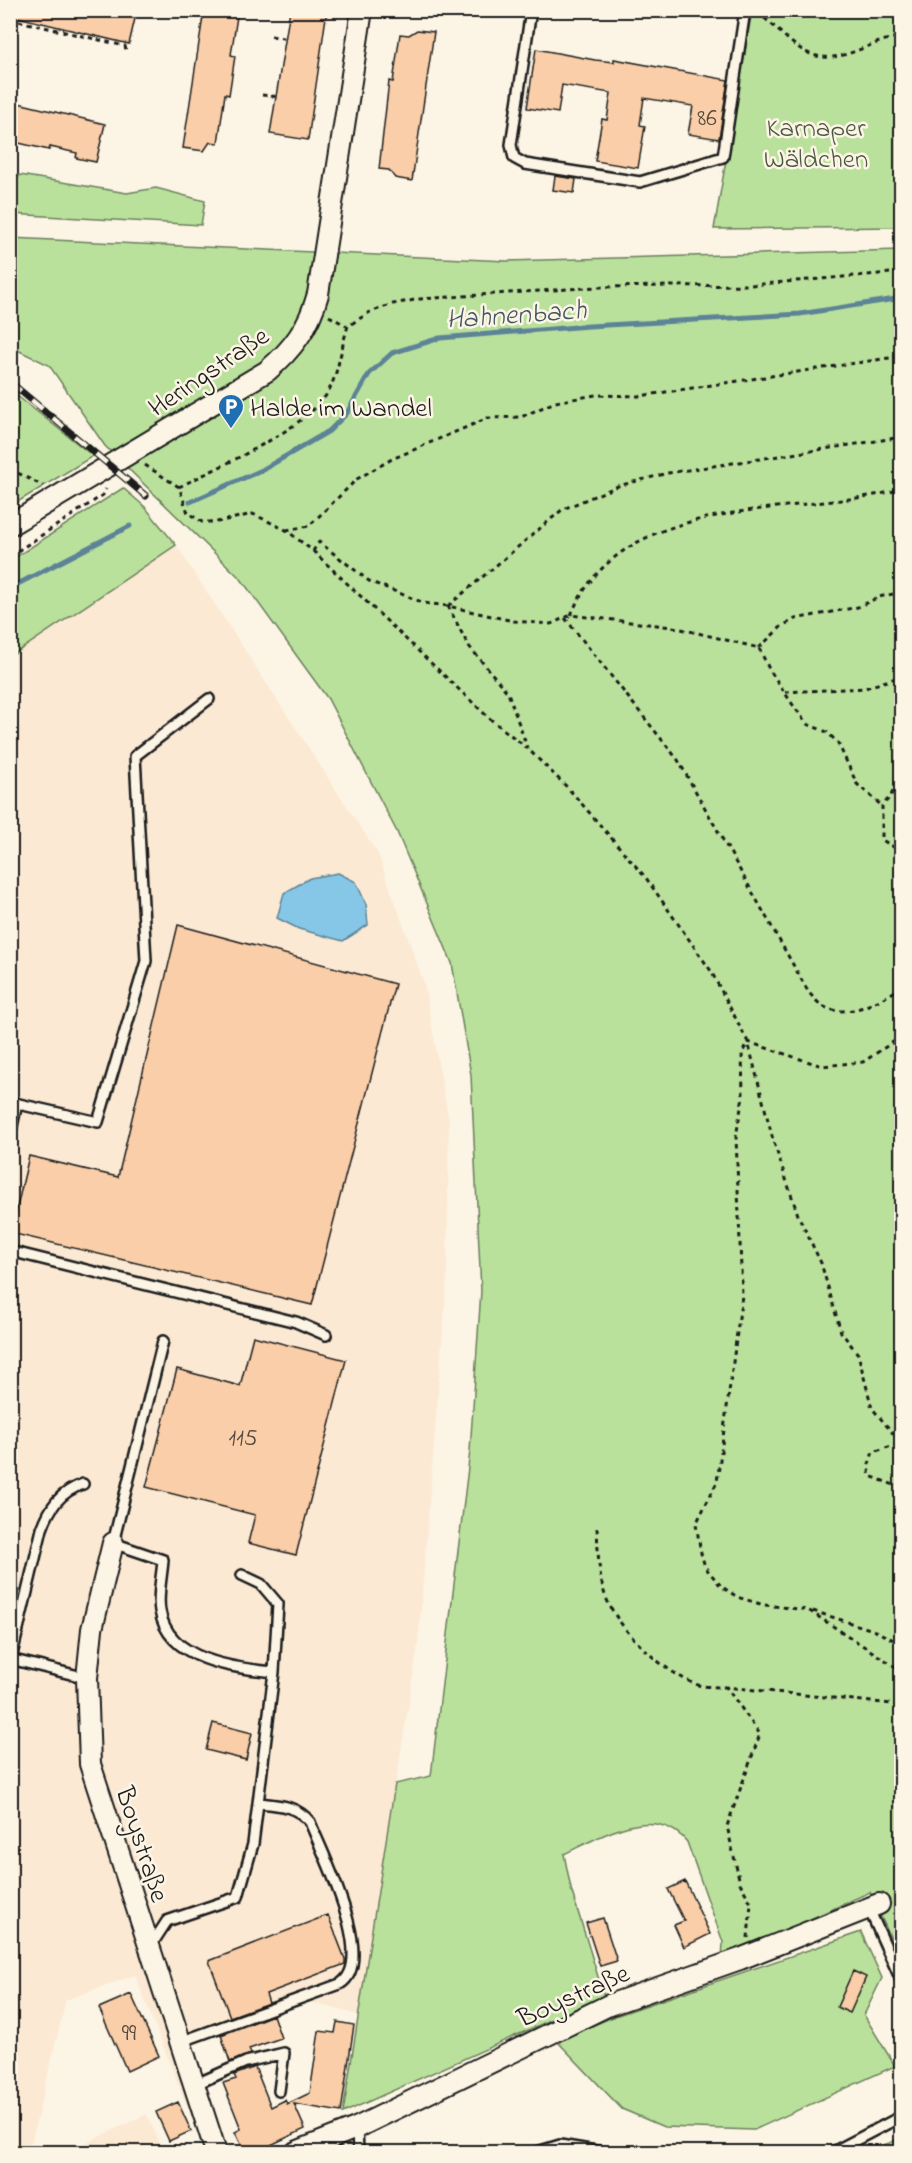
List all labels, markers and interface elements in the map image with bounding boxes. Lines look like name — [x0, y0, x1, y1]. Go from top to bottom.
house number: 86 — [697, 102, 717, 137]
park label: Karnaper Wäldchen — [764, 110, 868, 180]
water label: Hahnenbach — [445, 291, 588, 342]
street label: Heringstraße — [141, 318, 278, 428]
place label: Halde im Wandel — [250, 390, 432, 429]
parking icon: Halde im Wandel — [216, 392, 246, 430]
house number: 115 — [229, 1422, 258, 1457]
street label: Boystraße — [103, 1781, 178, 1908]
street label: Boystraße — [511, 1955, 637, 2040]
house number: 99 — [122, 2017, 137, 2052]

